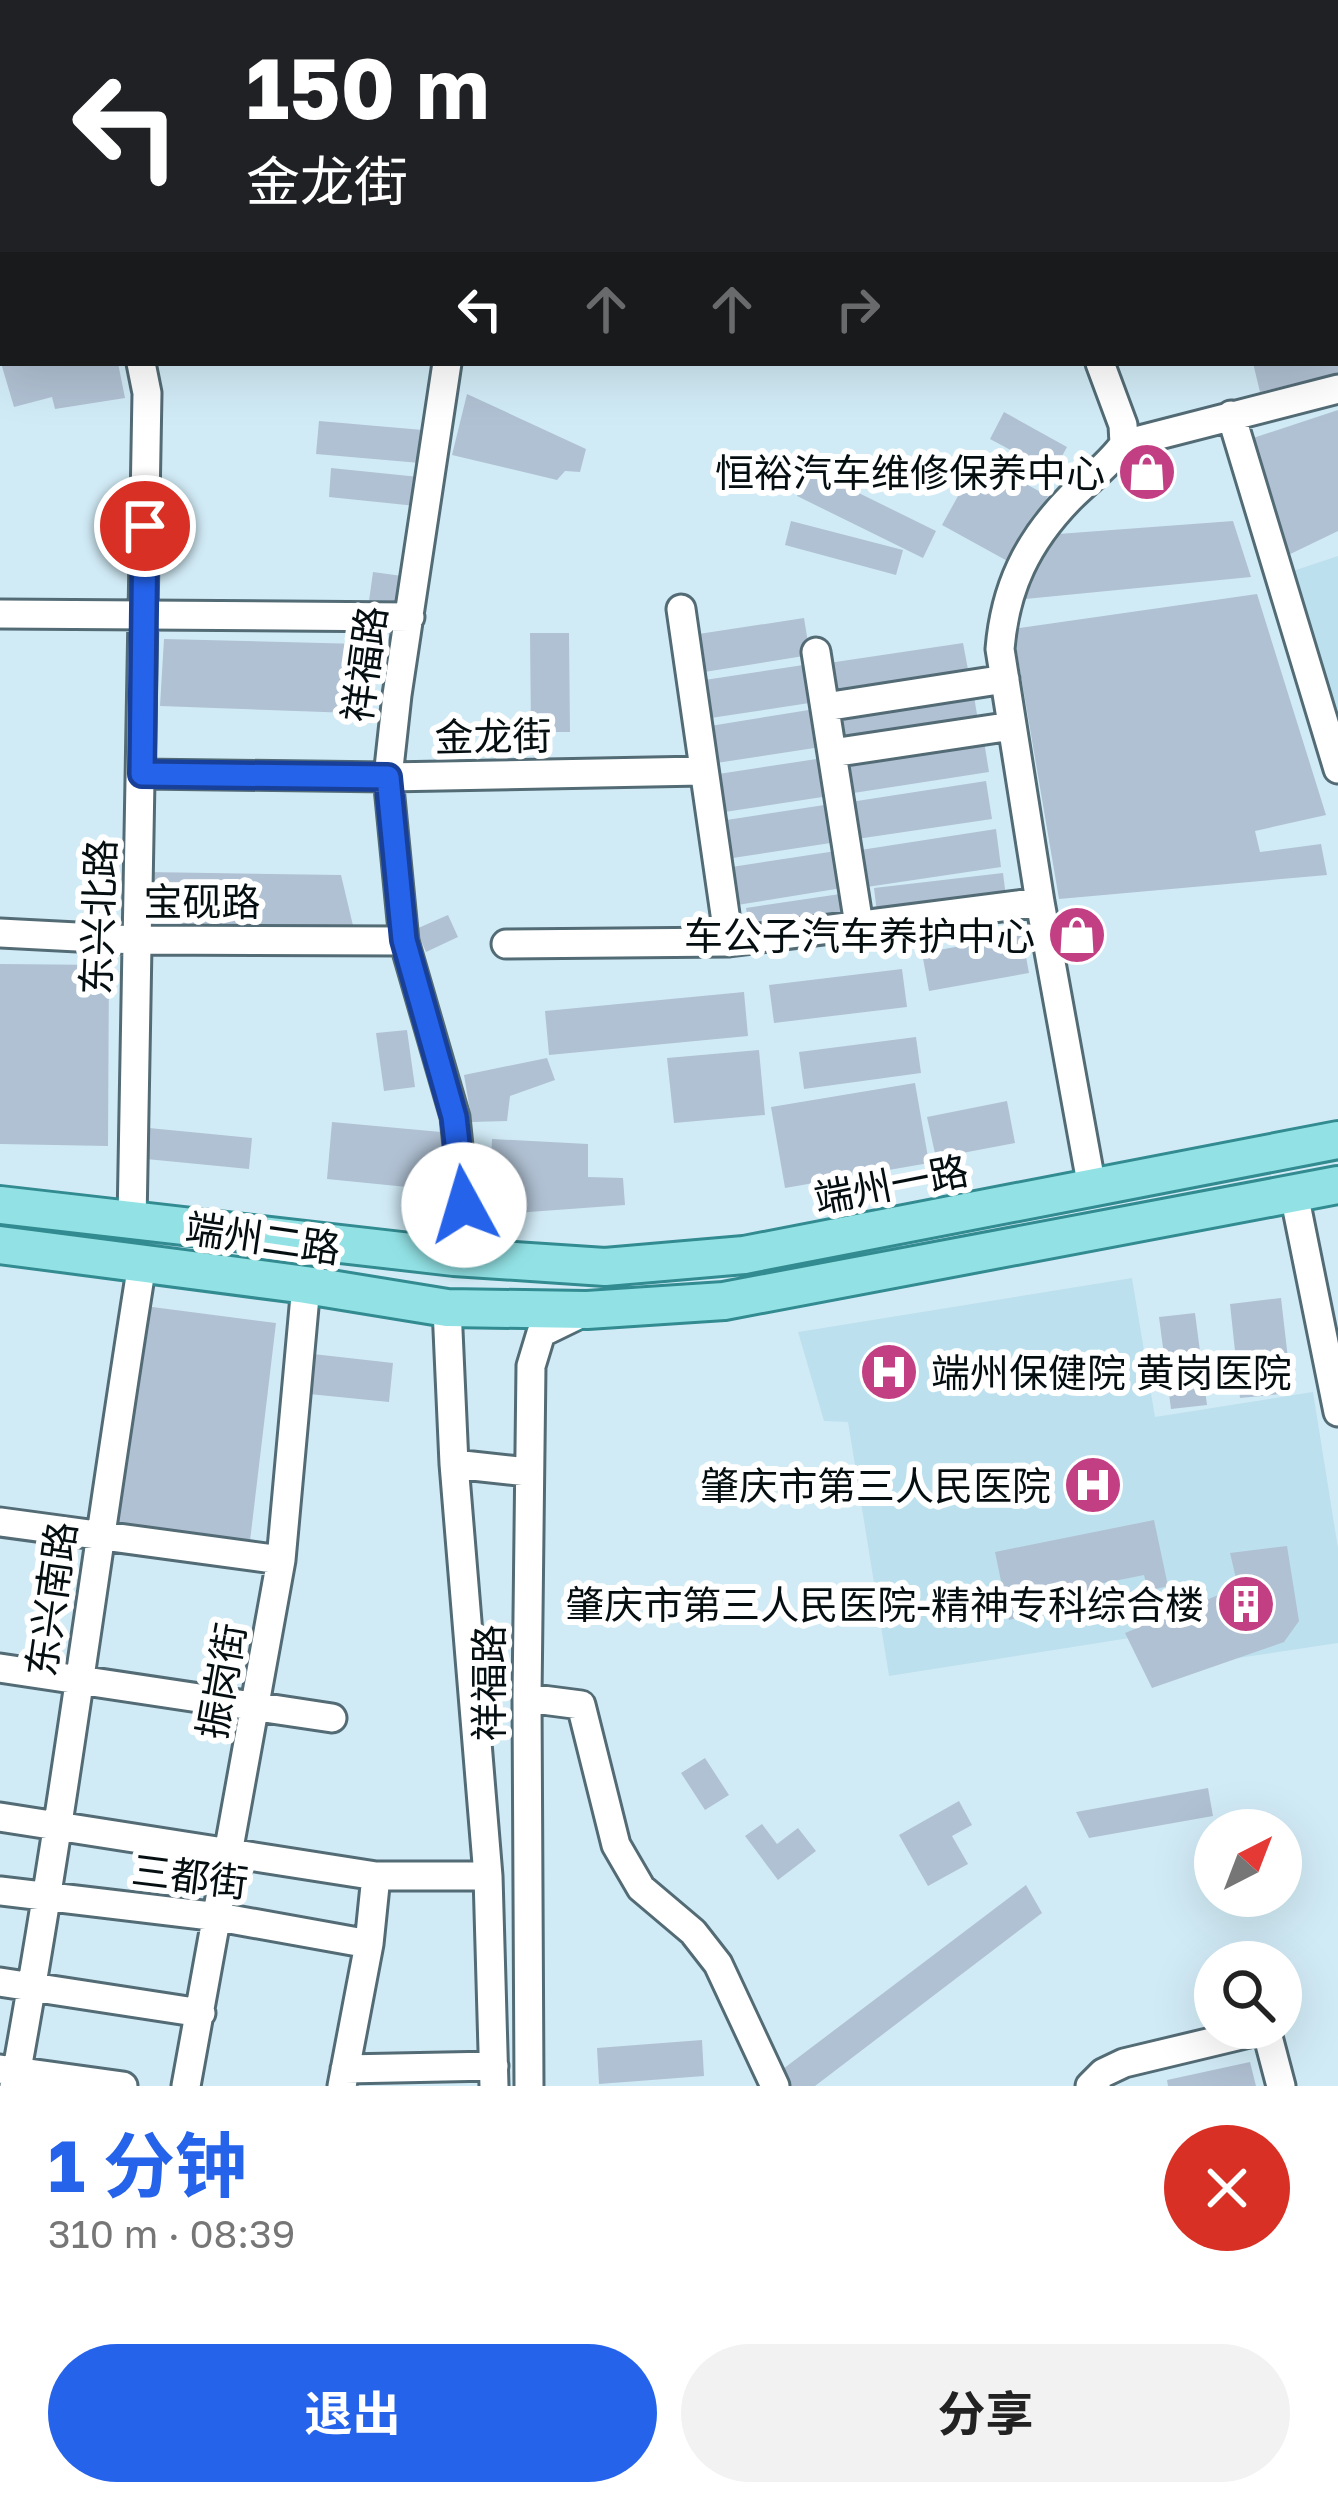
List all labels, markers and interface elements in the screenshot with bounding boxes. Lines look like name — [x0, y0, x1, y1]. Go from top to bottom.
text: 150 m — [246, 37, 490, 137]
icon: left — [48, 48, 204, 204]
text: 金龙街 — [246, 148, 408, 213]
icon: left — [447, 276, 513, 342]
icon: ahead — [573, 276, 639, 342]
icon: ahead — [699, 276, 765, 342]
icon: right — [825, 276, 891, 342]
shop icon: 恒裕汽车维修保养中心 — [1116, 441, 1178, 503]
place label: 恒裕汽车维修保养中心 — [715, 449, 1105, 496]
pin — [94, 475, 196, 577]
icon: arrive — [112, 493, 178, 559]
street label: 祥福路 — [333, 603, 395, 725]
street label: 金龙街 — [434, 711, 552, 761]
street label: 东兴北路 — [72, 838, 124, 996]
street label: 宝砚路 — [143, 878, 261, 925]
shop icon: 车公子汽车养护中心 — [1046, 904, 1108, 966]
place label: 车公子汽车养护中心 — [684, 912, 1035, 959]
position arrow — [401, 1142, 527, 1268]
street label: 端州一路 — [810, 1146, 972, 1222]
street label: 端州二路 — [182, 1204, 344, 1272]
hospital icon: 端州保健院 黄岗医院 — [858, 1341, 920, 1403]
place label: 端州保健院 黄岗医院 — [931, 1349, 1292, 1396]
hospital icon: 肇庆市第三人民医院 — [1062, 1454, 1124, 1516]
place label: 肇庆市第三人民医院 — [700, 1462, 1051, 1509]
street label: 东兴南路 — [17, 1518, 85, 1680]
building icon: 肇庆市第三人民医院-精神专科综合楼 — [1215, 1573, 1277, 1635]
place label: 肇庆市第三人民医院-精神专科综合楼 — [565, 1581, 1204, 1628]
street label: 振岗街 — [188, 1619, 254, 1743]
street label: 祥福路 — [465, 1624, 512, 1742]
north arrow — [1194, 1809, 1302, 1917]
map controls — [1194, 1809, 1302, 2049]
street label: 三都街 — [129, 1846, 251, 1906]
button: search — [1194, 1941, 1302, 2049]
text: 1 分钟 — [48, 2121, 247, 2208]
button: close — [1164, 2125, 1290, 2251]
text: 310 m · 08:39 — [48, 2210, 295, 2257]
button: 退出 — [48, 2344, 657, 2482]
button: 分享 — [681, 2344, 1290, 2482]

